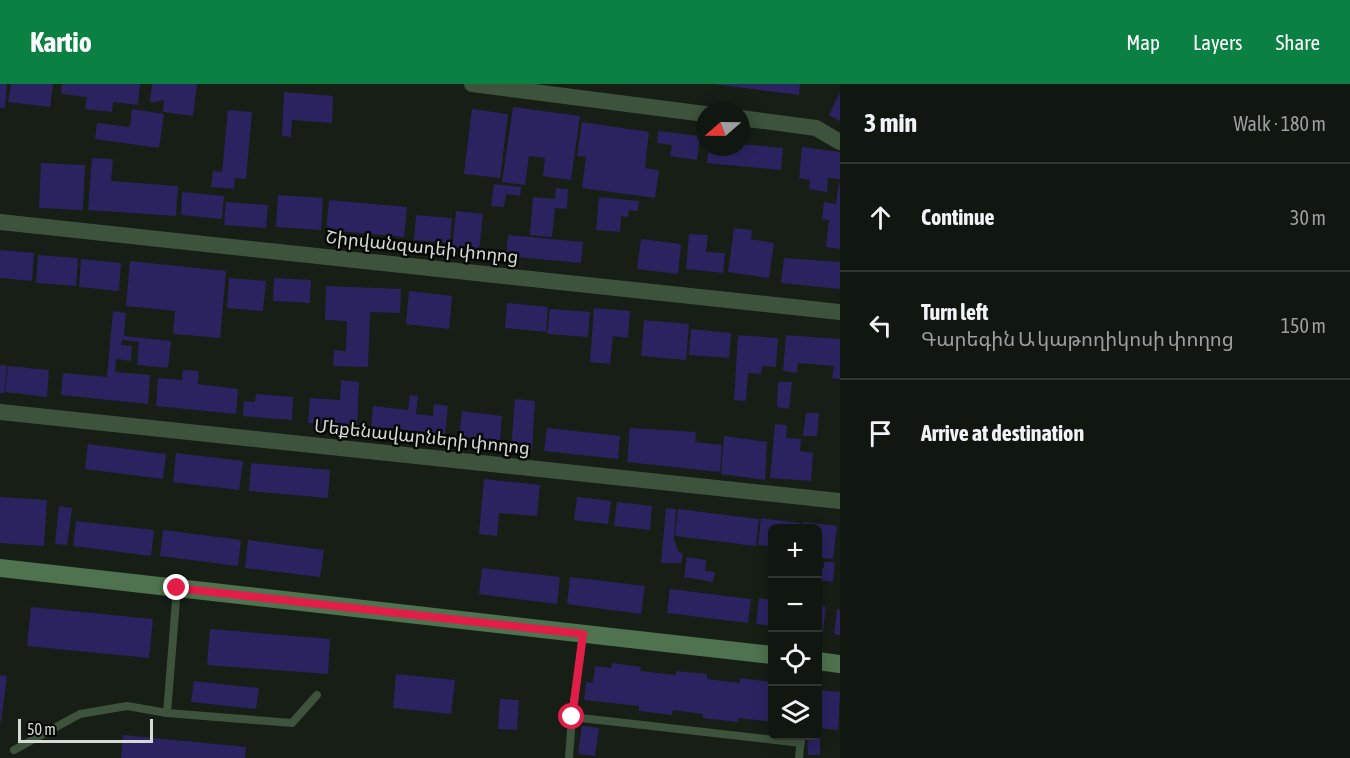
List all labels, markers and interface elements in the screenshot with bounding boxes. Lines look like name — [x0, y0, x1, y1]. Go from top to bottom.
text: Kartio — [30, 26, 92, 58]
text: Map — [1126, 30, 1160, 54]
text: Layers — [1193, 30, 1243, 54]
text: Share — [1276, 30, 1320, 54]
north arrow — [696, 102, 750, 156]
text: 3 min — [864, 108, 917, 138]
text: Walk · 180 m — [1234, 112, 1326, 135]
icon: ahead — [864, 201, 897, 234]
text: Continue — [921, 204, 995, 230]
text: 30 m — [1290, 206, 1326, 229]
street label: Շիրվանզադեի փողոց — [325, 226, 519, 267]
text: Turn left — [921, 299, 988, 325]
icon: left — [864, 309, 897, 342]
text: 150 m — [1281, 314, 1326, 337]
text: Գարեգին Ա կաթողիկոսի փողոց — [921, 327, 1234, 350]
street label: Մեքենավարների փողոց — [313, 415, 531, 458]
icon: arrive — [864, 417, 897, 450]
text: Arrive at destination — [921, 420, 1084, 446]
map controls — [768, 524, 822, 740]
button: + — [768, 524, 822, 578]
route end — [163, 574, 189, 600]
button: − — [768, 578, 822, 632]
button: locate — [768, 632, 822, 686]
button: layers — [768, 686, 822, 740]
route start — [558, 703, 584, 729]
scale bar — [18, 716, 153, 744]
text: 50 m — [27, 720, 56, 738]

